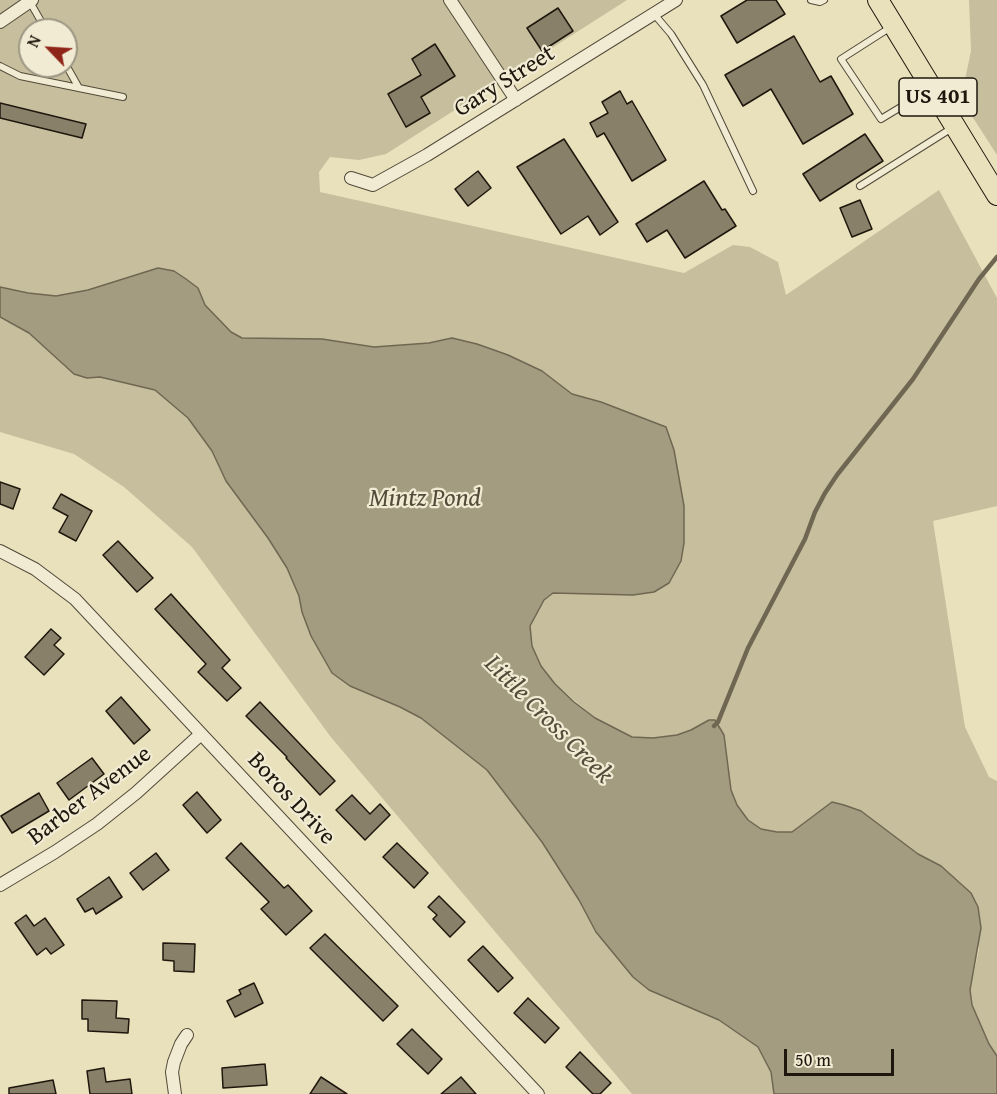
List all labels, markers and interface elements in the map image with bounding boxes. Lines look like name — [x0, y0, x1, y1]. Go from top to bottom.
north arrow — [18, 18, 78, 78]
text: N — [20, 31, 47, 51]
street label: Gary Street — [449, 40, 561, 124]
road number: US 401 — [899, 78, 977, 116]
water label: Mintz Pond — [369, 483, 481, 515]
water label: Little Cross Creek — [477, 649, 619, 791]
street label: Barber Avenue — [22, 740, 158, 852]
street label: Boros Drive — [241, 747, 341, 851]
scale bar — [787, 1037, 896, 1075]
text: 50 m — [795, 1046, 831, 1073]

